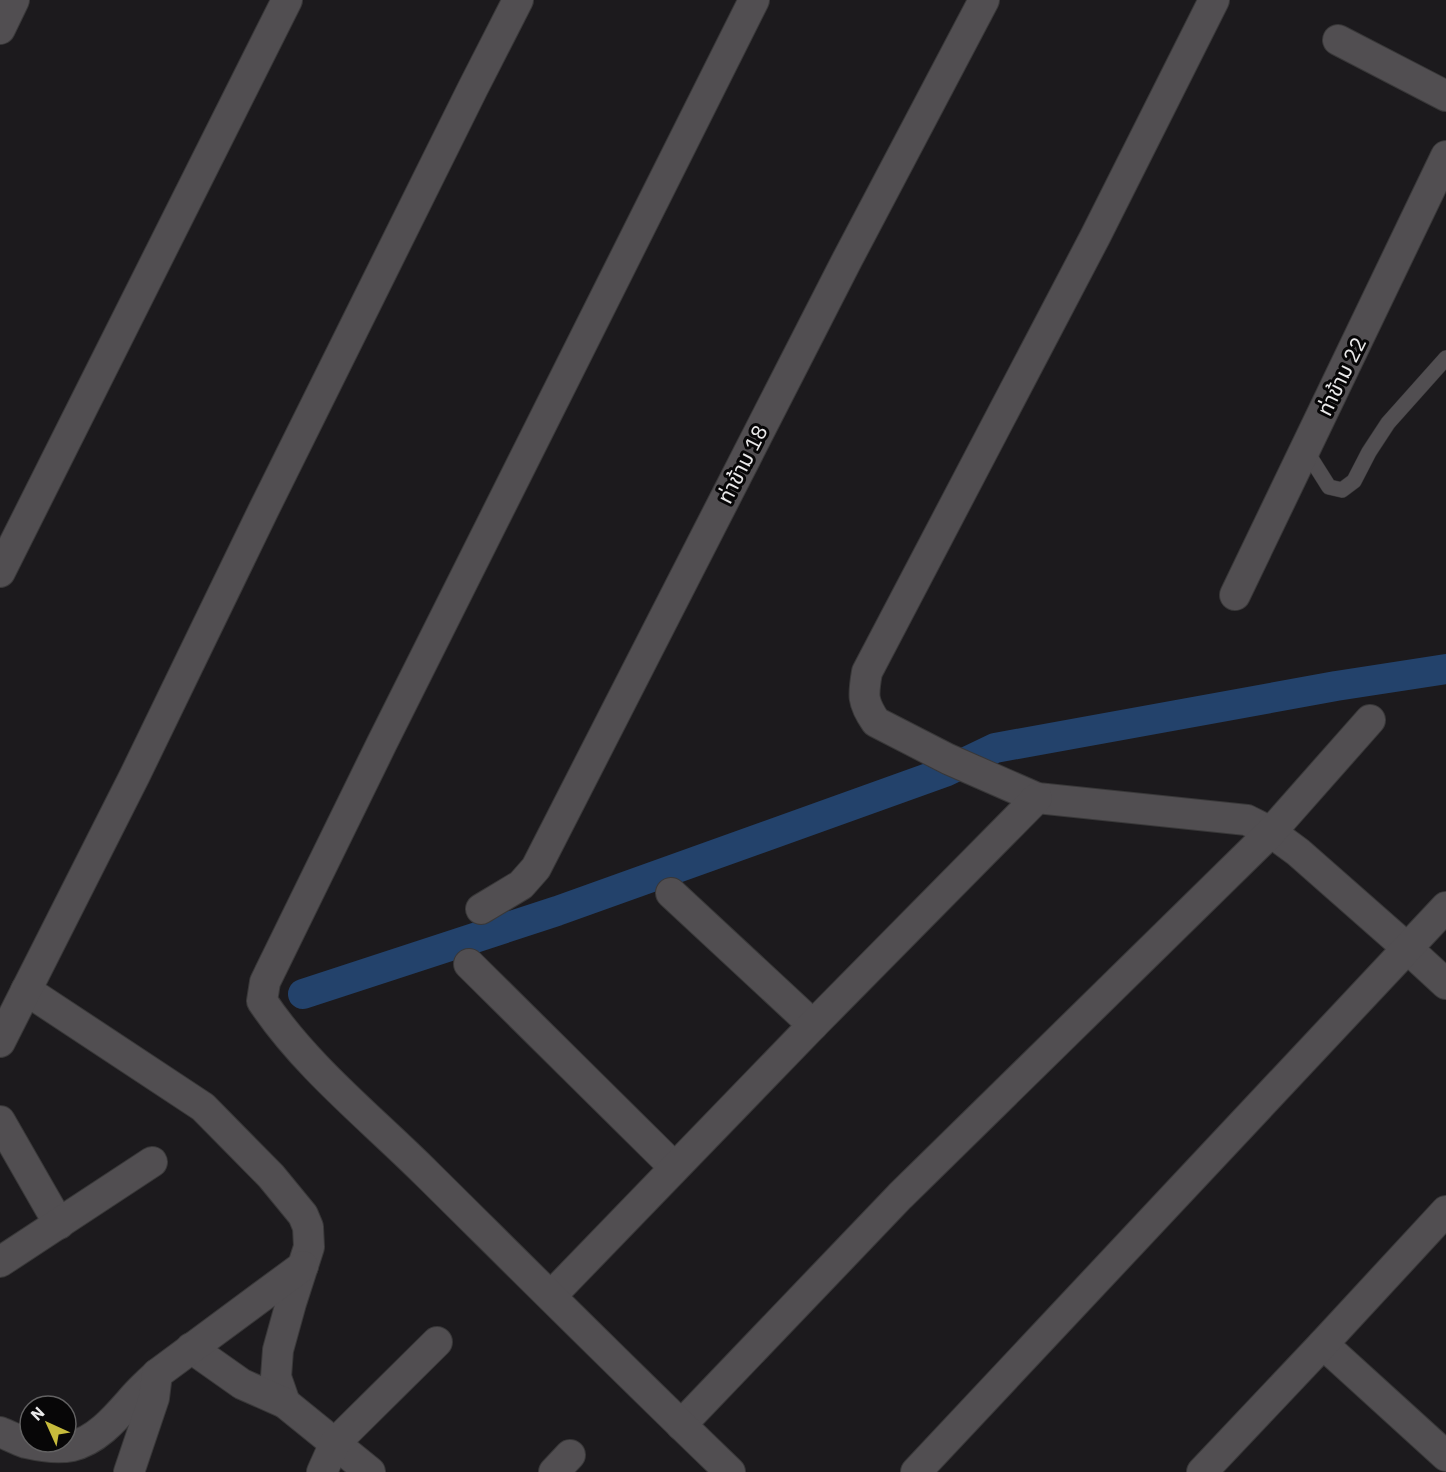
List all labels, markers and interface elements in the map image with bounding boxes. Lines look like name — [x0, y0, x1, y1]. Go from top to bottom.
street label: ท่าข้าม 22 — [1310, 332, 1372, 420]
street label: ท่าข้าม 18 — [710, 420, 774, 508]
north arrow — [18, 1394, 78, 1454]
text: N — [26, 1402, 49, 1425]

